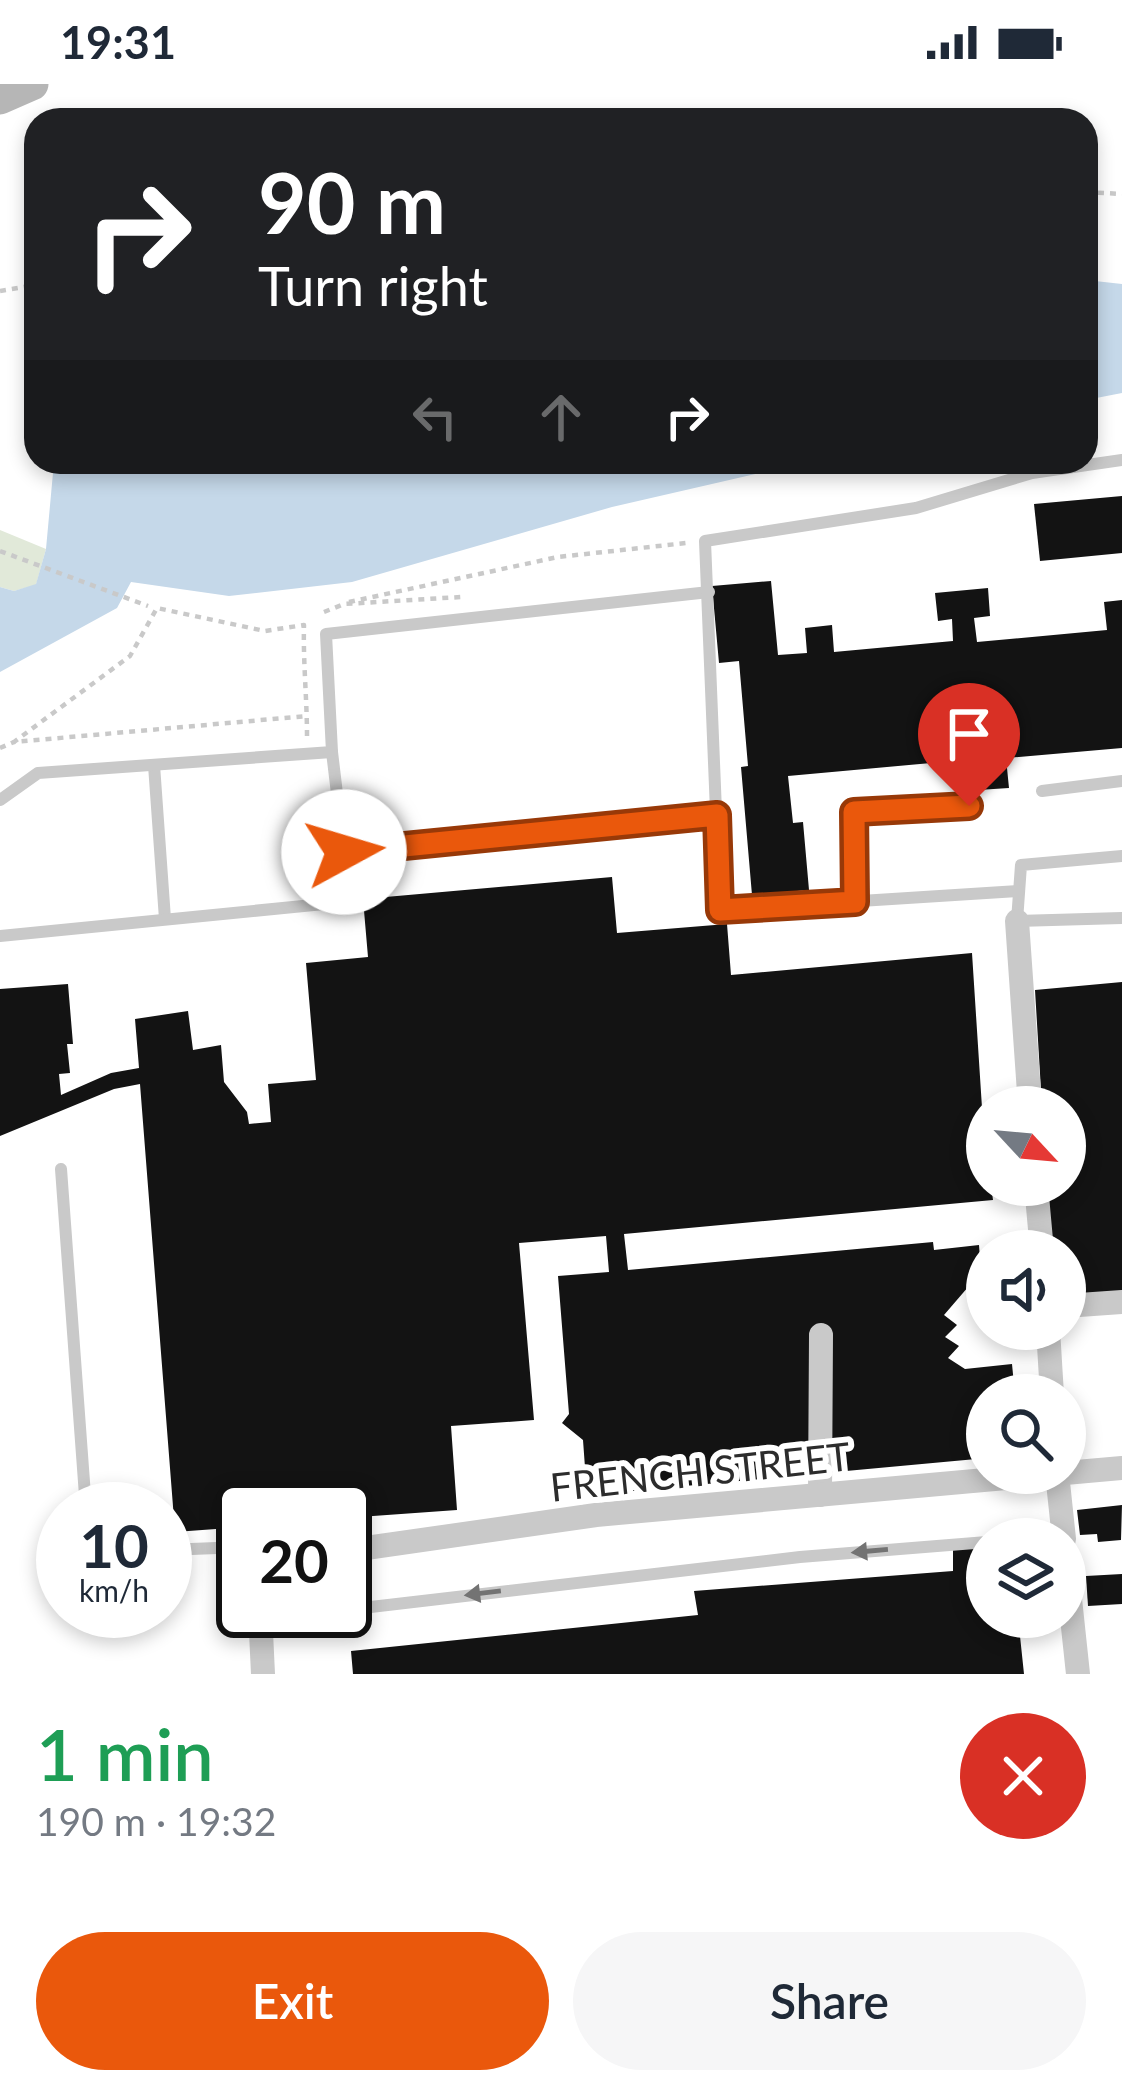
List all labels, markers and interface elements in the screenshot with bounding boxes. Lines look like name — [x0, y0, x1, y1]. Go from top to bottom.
text: 19:31 — [60, 15, 176, 69]
text: 90 m — [258, 151, 446, 252]
icon: right — [60, 156, 216, 312]
text: Turn right — [258, 253, 488, 318]
icon: left — [402, 384, 468, 450]
icon: ahead — [528, 384, 594, 450]
icon: right — [654, 384, 720, 450]
pin — [918, 683, 1020, 806]
icon: arrive — [936, 701, 1002, 767]
position arrow — [281, 789, 407, 915]
north arrow — [966, 1086, 1086, 1206]
map controls — [966, 1086, 1086, 1638]
button: sound — [966, 1230, 1086, 1350]
button: search — [966, 1374, 1086, 1494]
street label: FRENCH STREET — [548, 1432, 852, 1510]
speed limit sign: 20 — [216, 1482, 372, 1638]
text: 10 — [79, 1509, 149, 1581]
button: layers — [966, 1518, 1086, 1638]
one-way arrow — [851, 1542, 888, 1561]
text: km/h — [79, 1572, 149, 1608]
one-way arrow — [463, 1583, 501, 1602]
text: 1 min — [36, 1710, 214, 1796]
button: close — [960, 1713, 1086, 1839]
text: 190 m · 19:32 — [36, 1798, 276, 1844]
button: Exit — [36, 1932, 549, 2070]
button: Share — [573, 1932, 1086, 2070]

